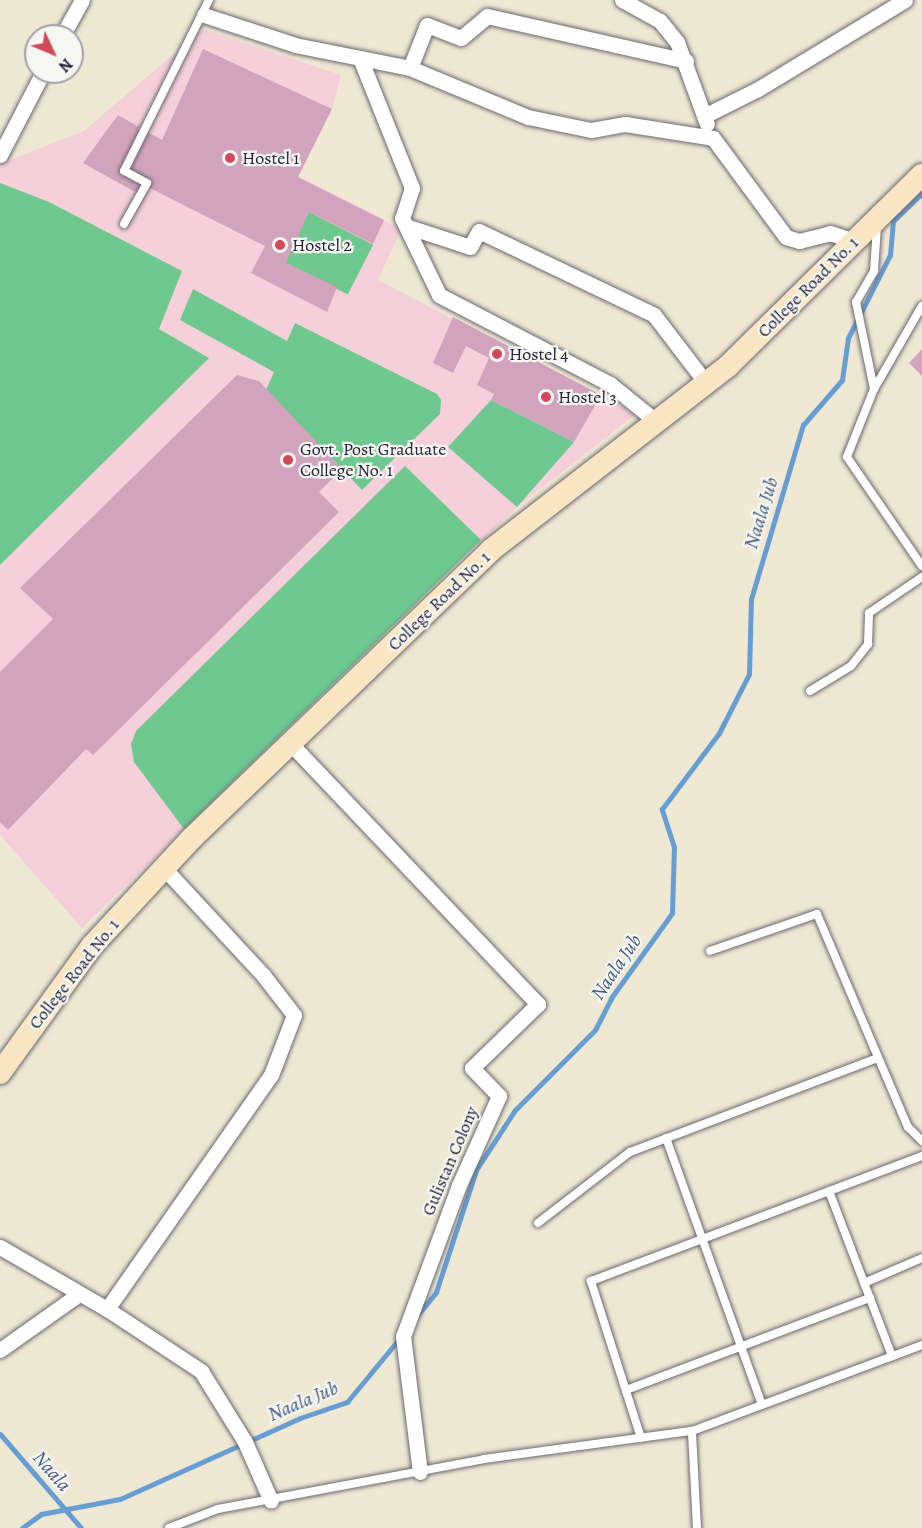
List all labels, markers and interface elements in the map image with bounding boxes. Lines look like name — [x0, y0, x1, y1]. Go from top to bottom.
north arrow — [24, 24, 84, 84]
text: N — [54, 53, 77, 77]
place label: Hostel 1 — [242, 147, 300, 169]
marker: Hostel 1 — [223, 151, 237, 165]
street label: College Road No. 1 — [753, 232, 863, 342]
place label: Hostel 2 — [292, 234, 352, 256]
marker: Hostel 2 — [273, 238, 287, 252]
place label: Hostel 4 — [509, 343, 569, 365]
marker: Hostel 4 — [490, 347, 504, 361]
place label: Hostel 3 — [558, 386, 617, 408]
marker: Hostel 3 — [539, 390, 553, 404]
place label: Govt. Post Graduate College No. 1 — [300, 439, 447, 482]
marker: Govt. Post Graduate College No. 1 — [281, 453, 295, 467]
water label: Naala Jub — [739, 474, 783, 552]
street label: College Road No. 1 — [383, 547, 495, 655]
street label: College Road No. 1 — [24, 914, 124, 1034]
water label: Naala Jub — [585, 930, 647, 1004]
street label: Gulistan Colony — [417, 1103, 483, 1219]
water label: Naala Jub — [264, 1376, 342, 1426]
water label: Naala — [28, 1446, 76, 1496]

